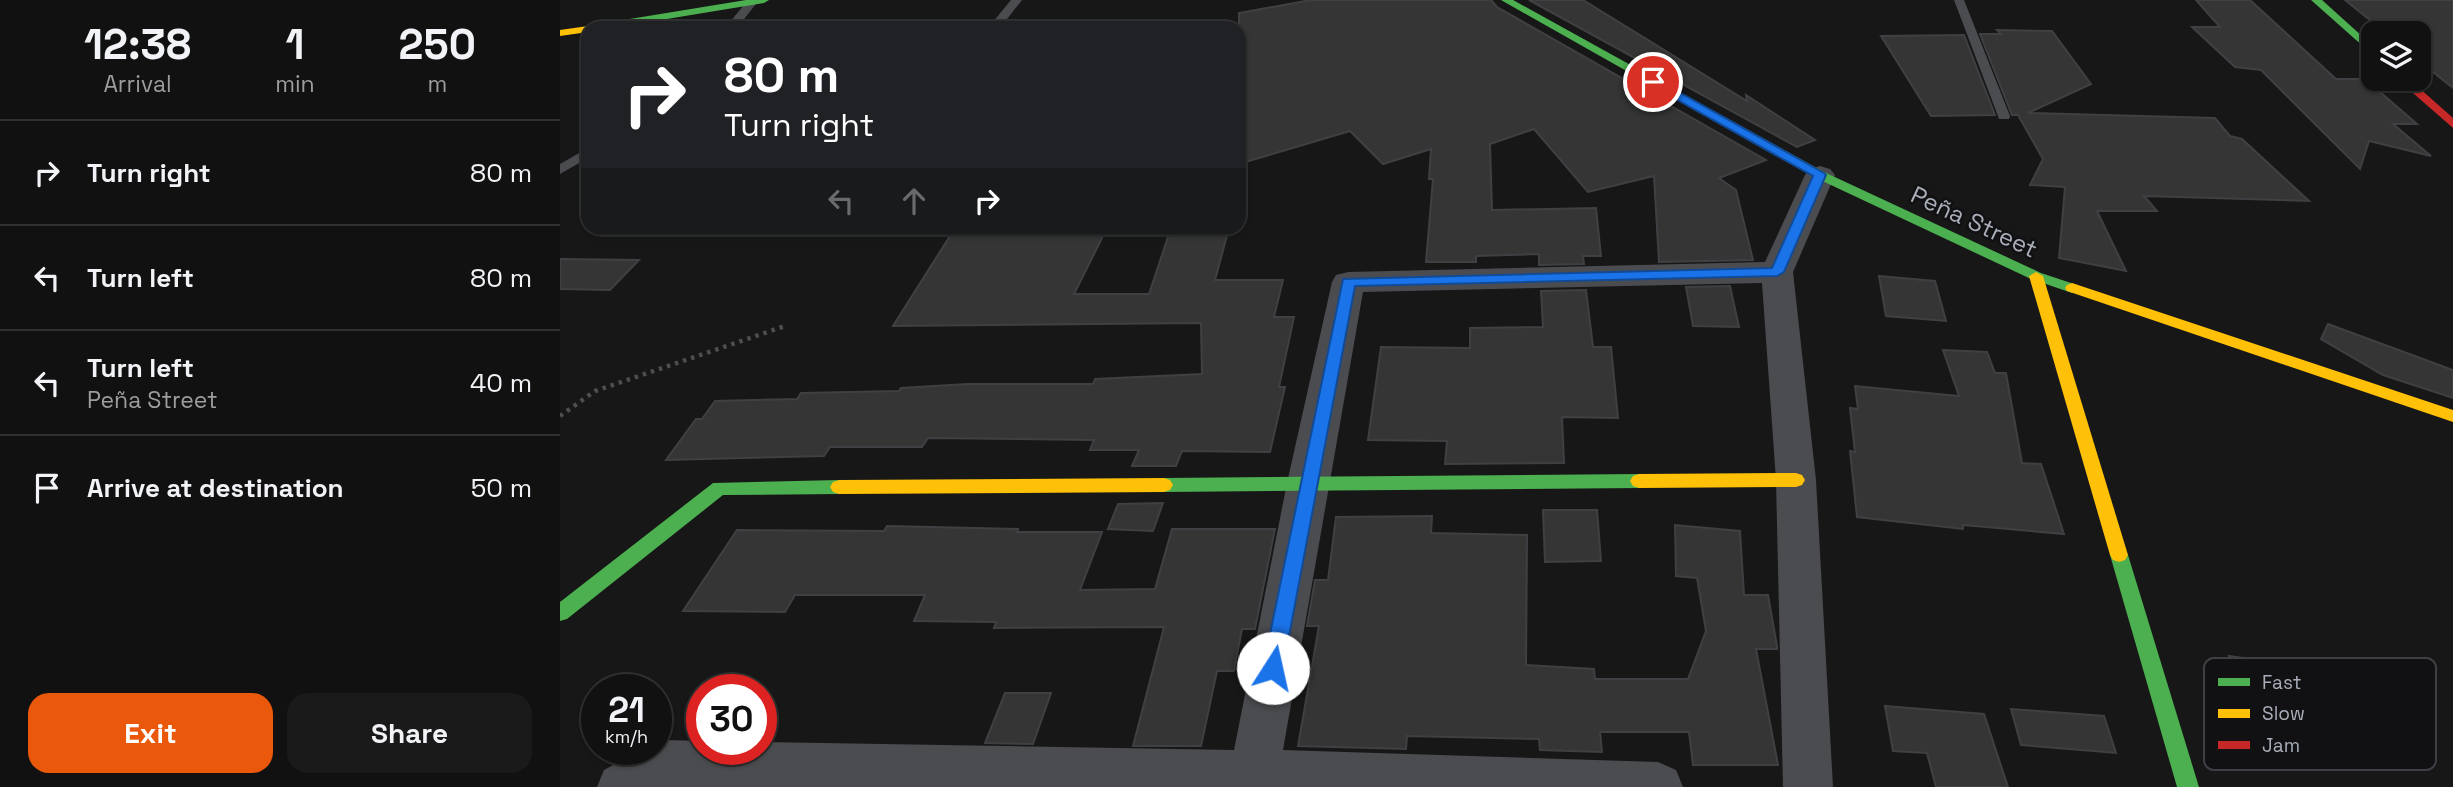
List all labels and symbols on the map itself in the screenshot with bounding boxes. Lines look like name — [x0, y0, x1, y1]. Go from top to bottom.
pin — [1623, 52, 1683, 112]
street label: Peña Street — [1906, 179, 2043, 264]
position arrow — [1236, 631, 1310, 705]
legend — [2204, 658, 2436, 770]
text: Fast — [2262, 670, 2302, 695]
speed limit sign: 30 — [686, 674, 777, 765]
text: Slow — [2262, 701, 2305, 726]
text: Jam — [2262, 733, 2300, 758]

